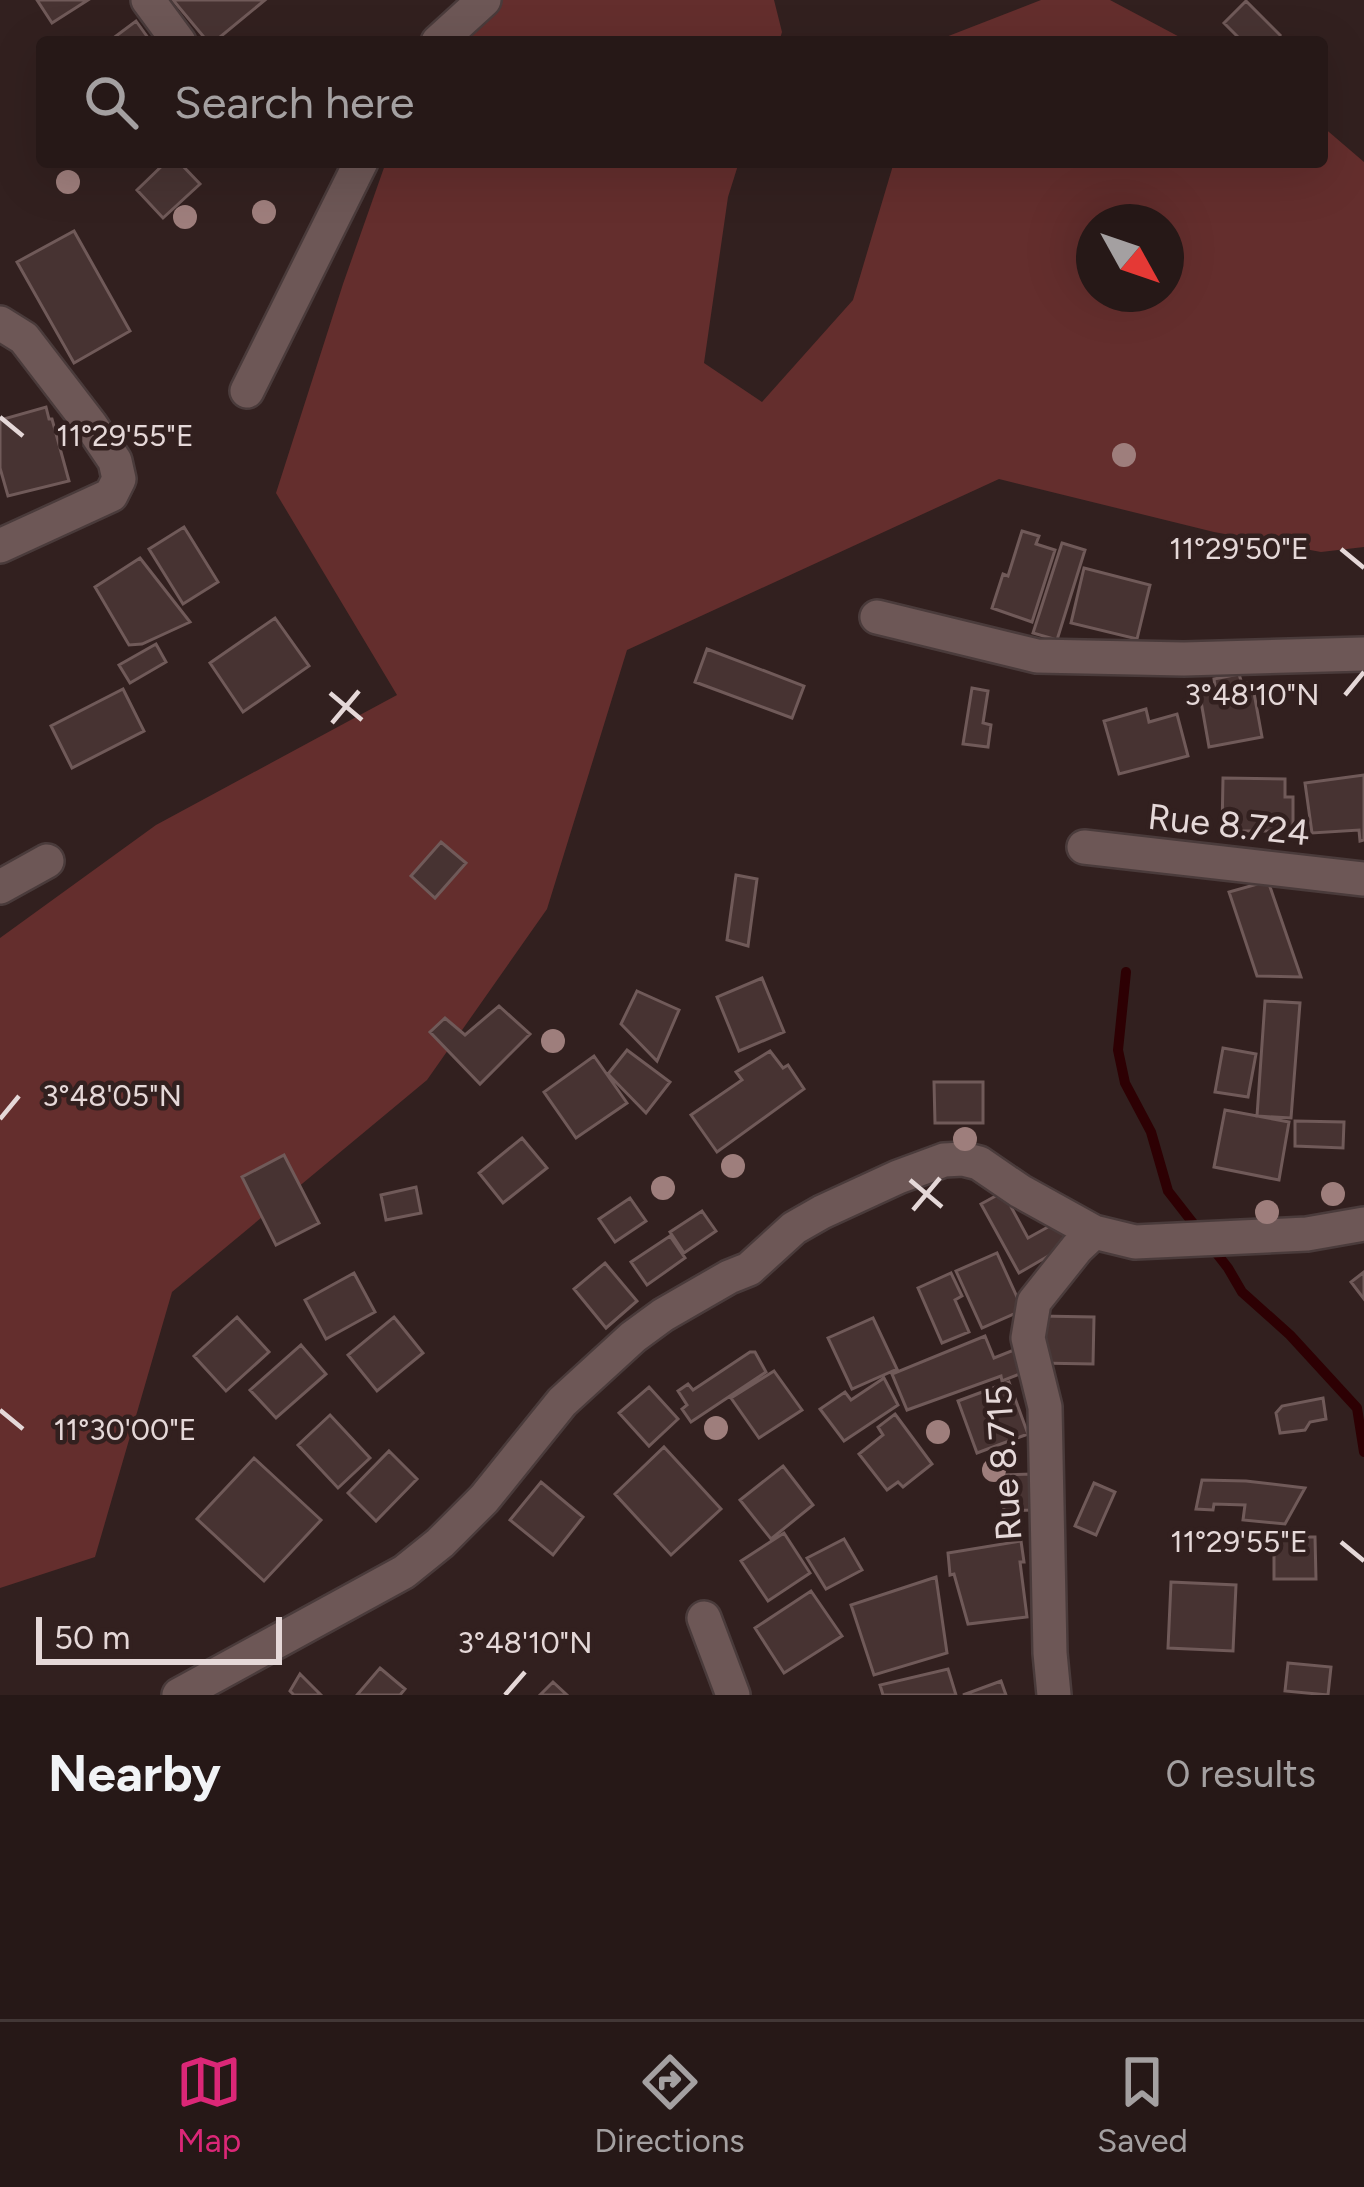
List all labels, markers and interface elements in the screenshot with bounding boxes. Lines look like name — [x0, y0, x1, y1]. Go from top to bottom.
search box — [36, 36, 1328, 168]
icon: search — [78, 69, 144, 135]
text: Search here — [174, 75, 414, 129]
north arrow — [1076, 204, 1184, 312]
text: 11°29'55"E — [56, 417, 194, 454]
text: 11°29'50"E — [1169, 530, 1309, 567]
text: 3°48'10"N — [1185, 676, 1319, 713]
street label: Rue 8.724 — [1146, 795, 1312, 854]
text: 3°48'05"N — [42, 1077, 182, 1114]
street label: Rue 8.715 — [977, 1384, 1030, 1542]
text: 11°30'00"E — [53, 1411, 197, 1448]
text: 11°29'55"E — [1170, 1523, 1308, 1560]
scale bar — [36, 1611, 282, 1664]
text: 50 m — [54, 1618, 130, 1657]
text: 3°48'10"N — [458, 1624, 592, 1661]
text: Nearby — [48, 1743, 221, 1804]
text: 0 results — [1165, 1750, 1316, 1797]
tab: Map — [176, 2049, 242, 2160]
tab: Directions — [594, 2049, 745, 2160]
tab: Saved — [1097, 2049, 1188, 2160]

